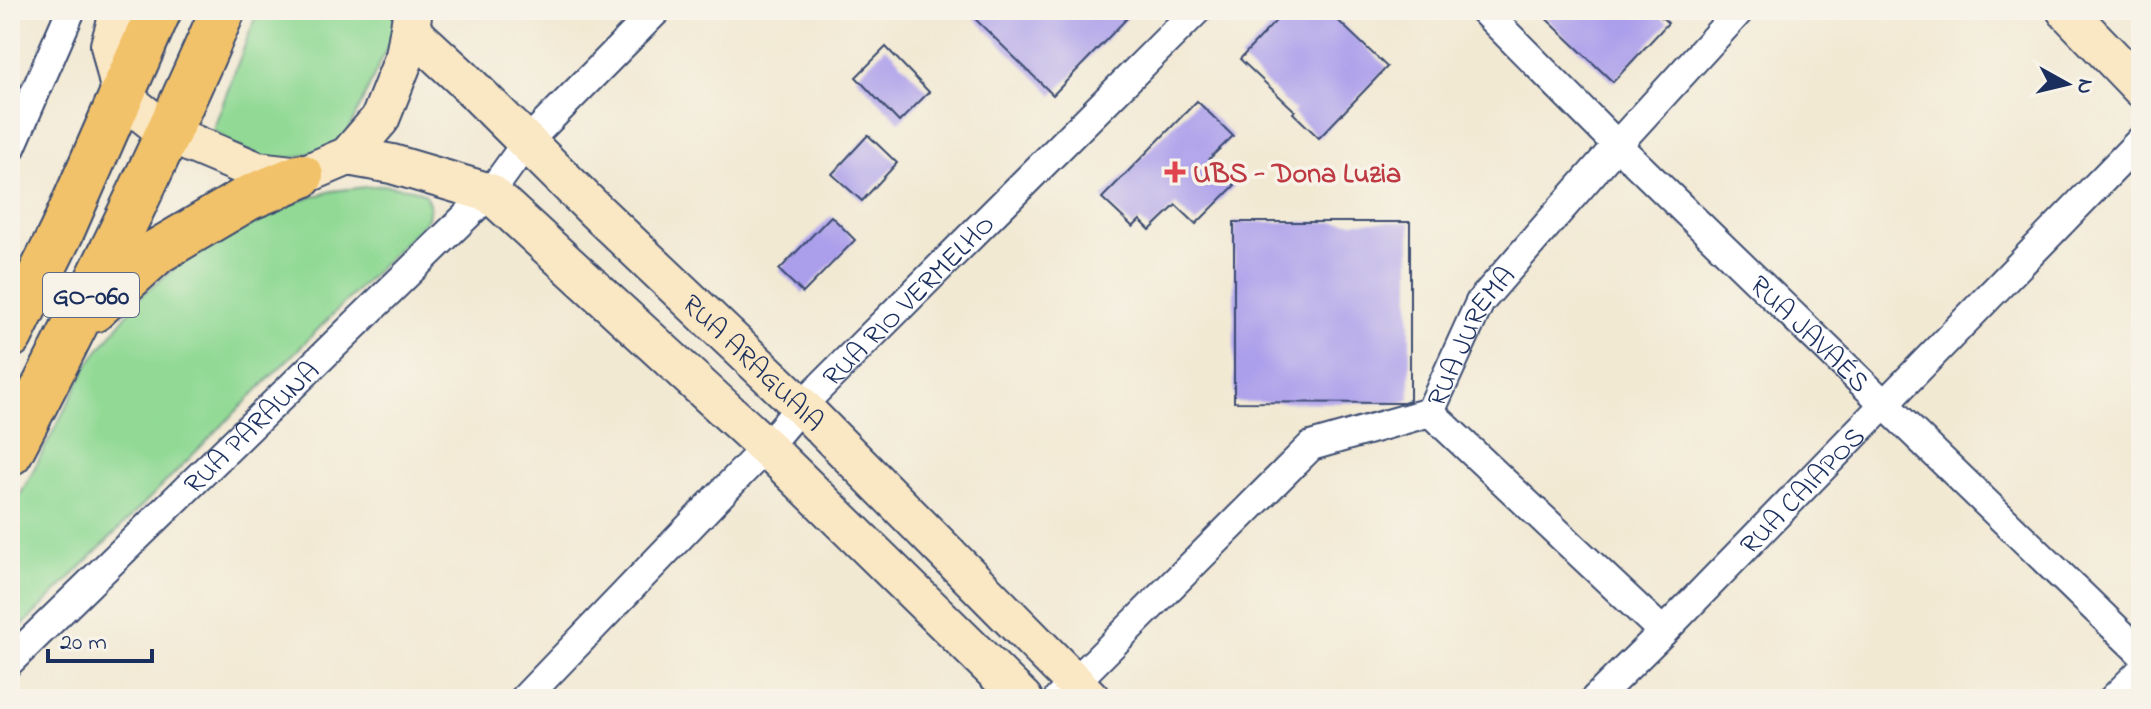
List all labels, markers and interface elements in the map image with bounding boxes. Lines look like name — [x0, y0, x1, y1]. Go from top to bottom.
north arrow — [2027, 44, 2107, 124]
text: N — [2067, 77, 2101, 96]
place label: UBS - Dona Luzia — [1193, 155, 1401, 196]
marker: UBS - Dona Luzia — [1164, 161, 1186, 183]
street label: RUA RIO VERMELHO — [814, 206, 1006, 398]
street label: RUA JUREMA — [1418, 258, 1527, 414]
street label: RUA JAVAÉS — [1739, 267, 1878, 404]
road number: GO-060 — [43, 273, 139, 317]
street label: RUA ARAGUAIA — [671, 286, 832, 442]
street label: RUA PARAUNA — [176, 353, 330, 505]
street label: RUA CAIAPOS — [1732, 419, 1876, 565]
scale bar — [48, 613, 152, 663]
text: 20 m — [60, 626, 107, 661]

